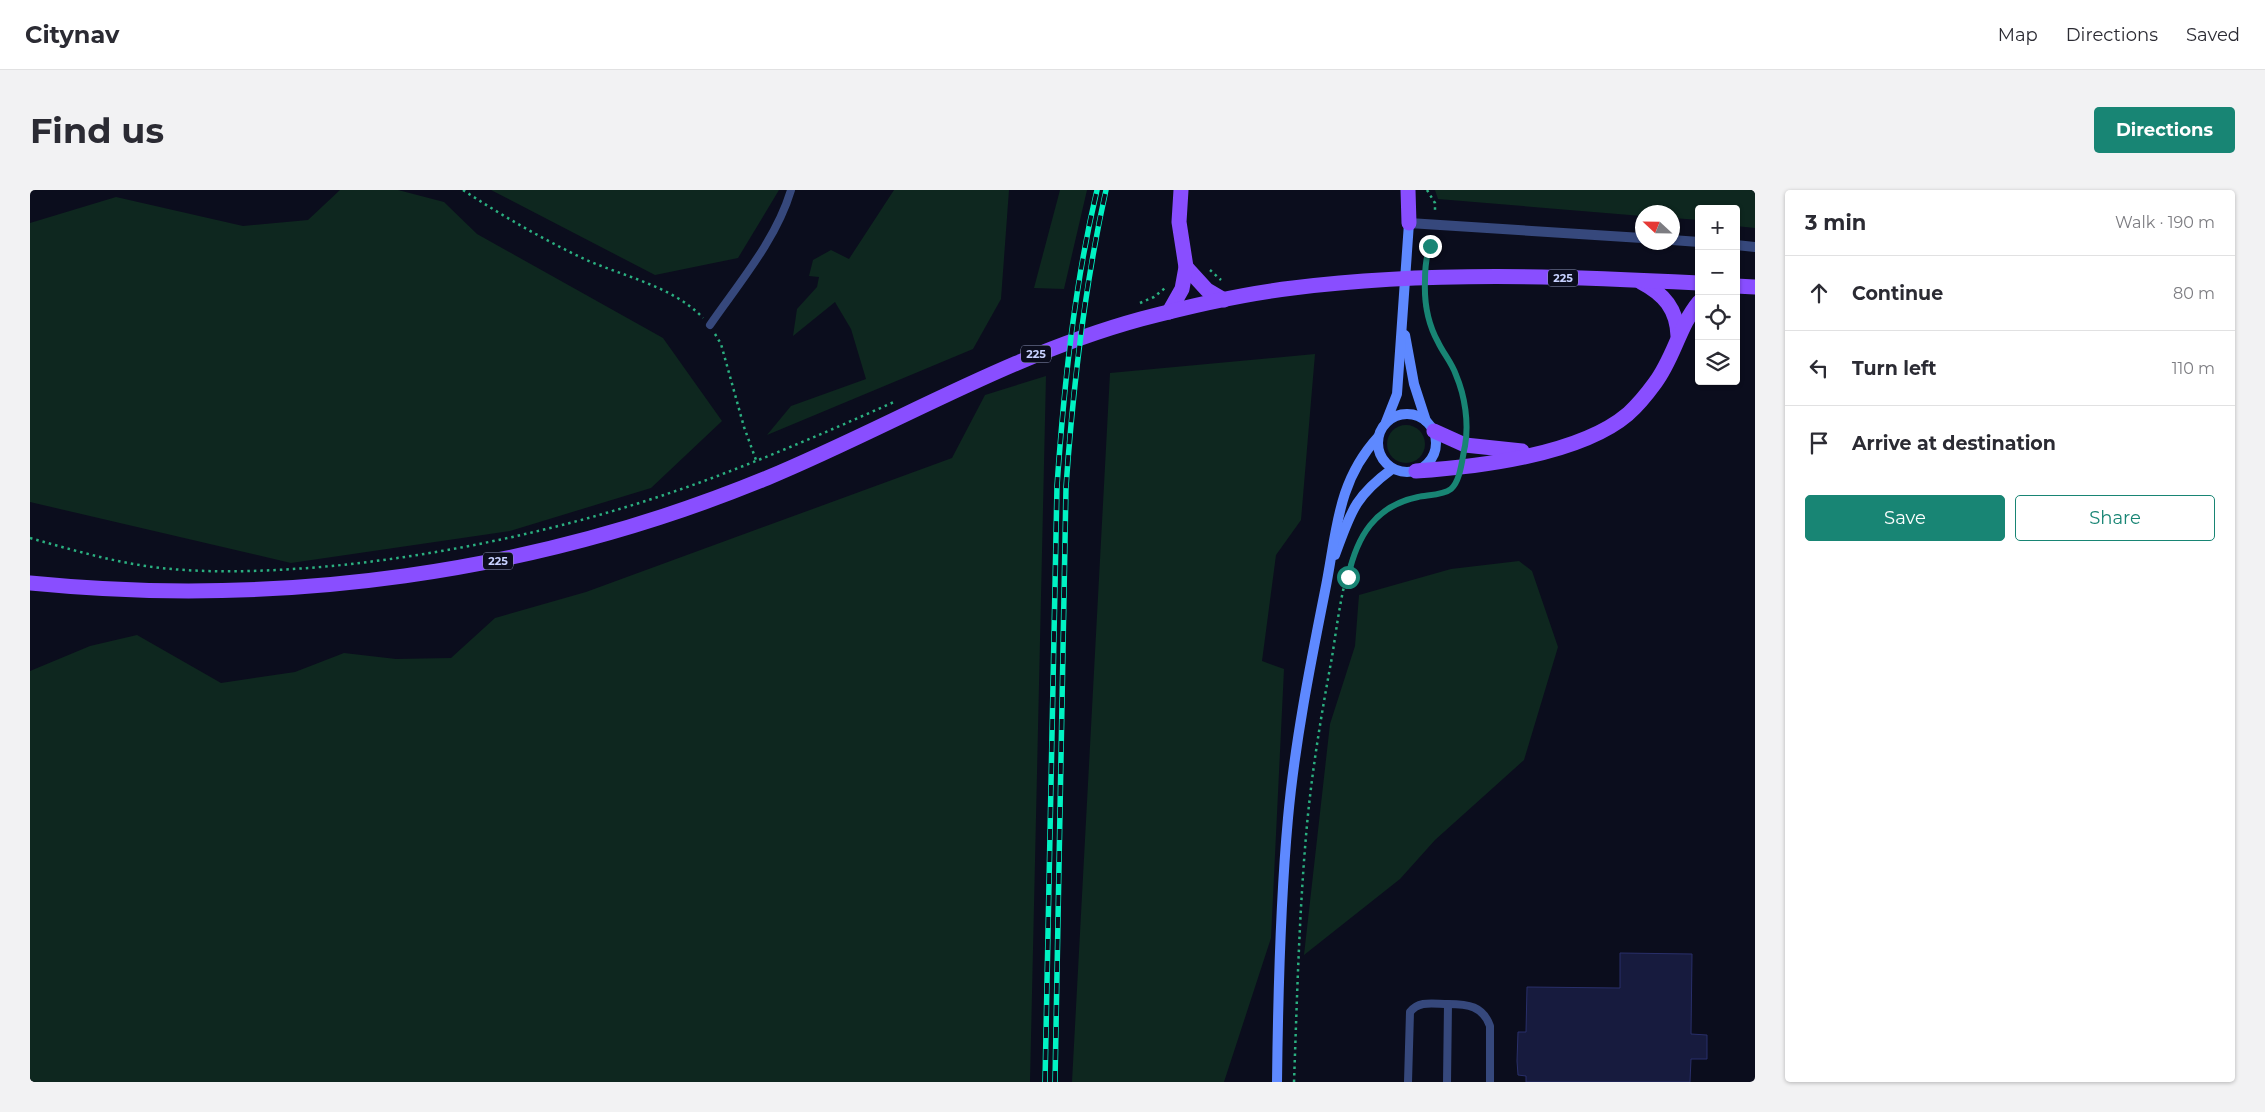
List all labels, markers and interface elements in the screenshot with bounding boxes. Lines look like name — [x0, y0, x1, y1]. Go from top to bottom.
text: Citynav — [25, 20, 119, 49]
text: Map — [1998, 24, 2038, 46]
text: Directions — [2066, 24, 2158, 46]
text: Saved — [2186, 24, 2240, 46]
button: Directions — [2094, 107, 2235, 153]
text: Find us — [30, 109, 164, 152]
north arrow — [1635, 205, 1680, 250]
map controls — [1695, 205, 1740, 385]
button: + — [1695, 205, 1740, 250]
text: 3 min — [1805, 210, 1866, 235]
text: Walk · 190 m — [2115, 213, 2215, 232]
route end — [1419, 235, 1442, 258]
button: − — [1695, 250, 1740, 295]
road number: 225 — [1548, 270, 1578, 286]
icon: ahead — [1805, 279, 1833, 307]
text: Continue — [1852, 282, 1943, 305]
text: 80 m — [2173, 284, 2215, 303]
button: locate — [1695, 295, 1740, 340]
button: layers — [1695, 340, 1740, 385]
road number: 225 — [1021, 346, 1051, 362]
icon: left — [1805, 354, 1833, 382]
text: Turn left — [1852, 357, 1937, 380]
text: 110 m — [2172, 359, 2215, 378]
icon: arrive — [1805, 429, 1833, 457]
text: Arrive at destination — [1852, 432, 2056, 455]
button: Save — [1805, 495, 2005, 541]
button: Share — [2015, 495, 2215, 541]
road number: 225 — [483, 552, 513, 570]
route start — [1337, 566, 1360, 589]

